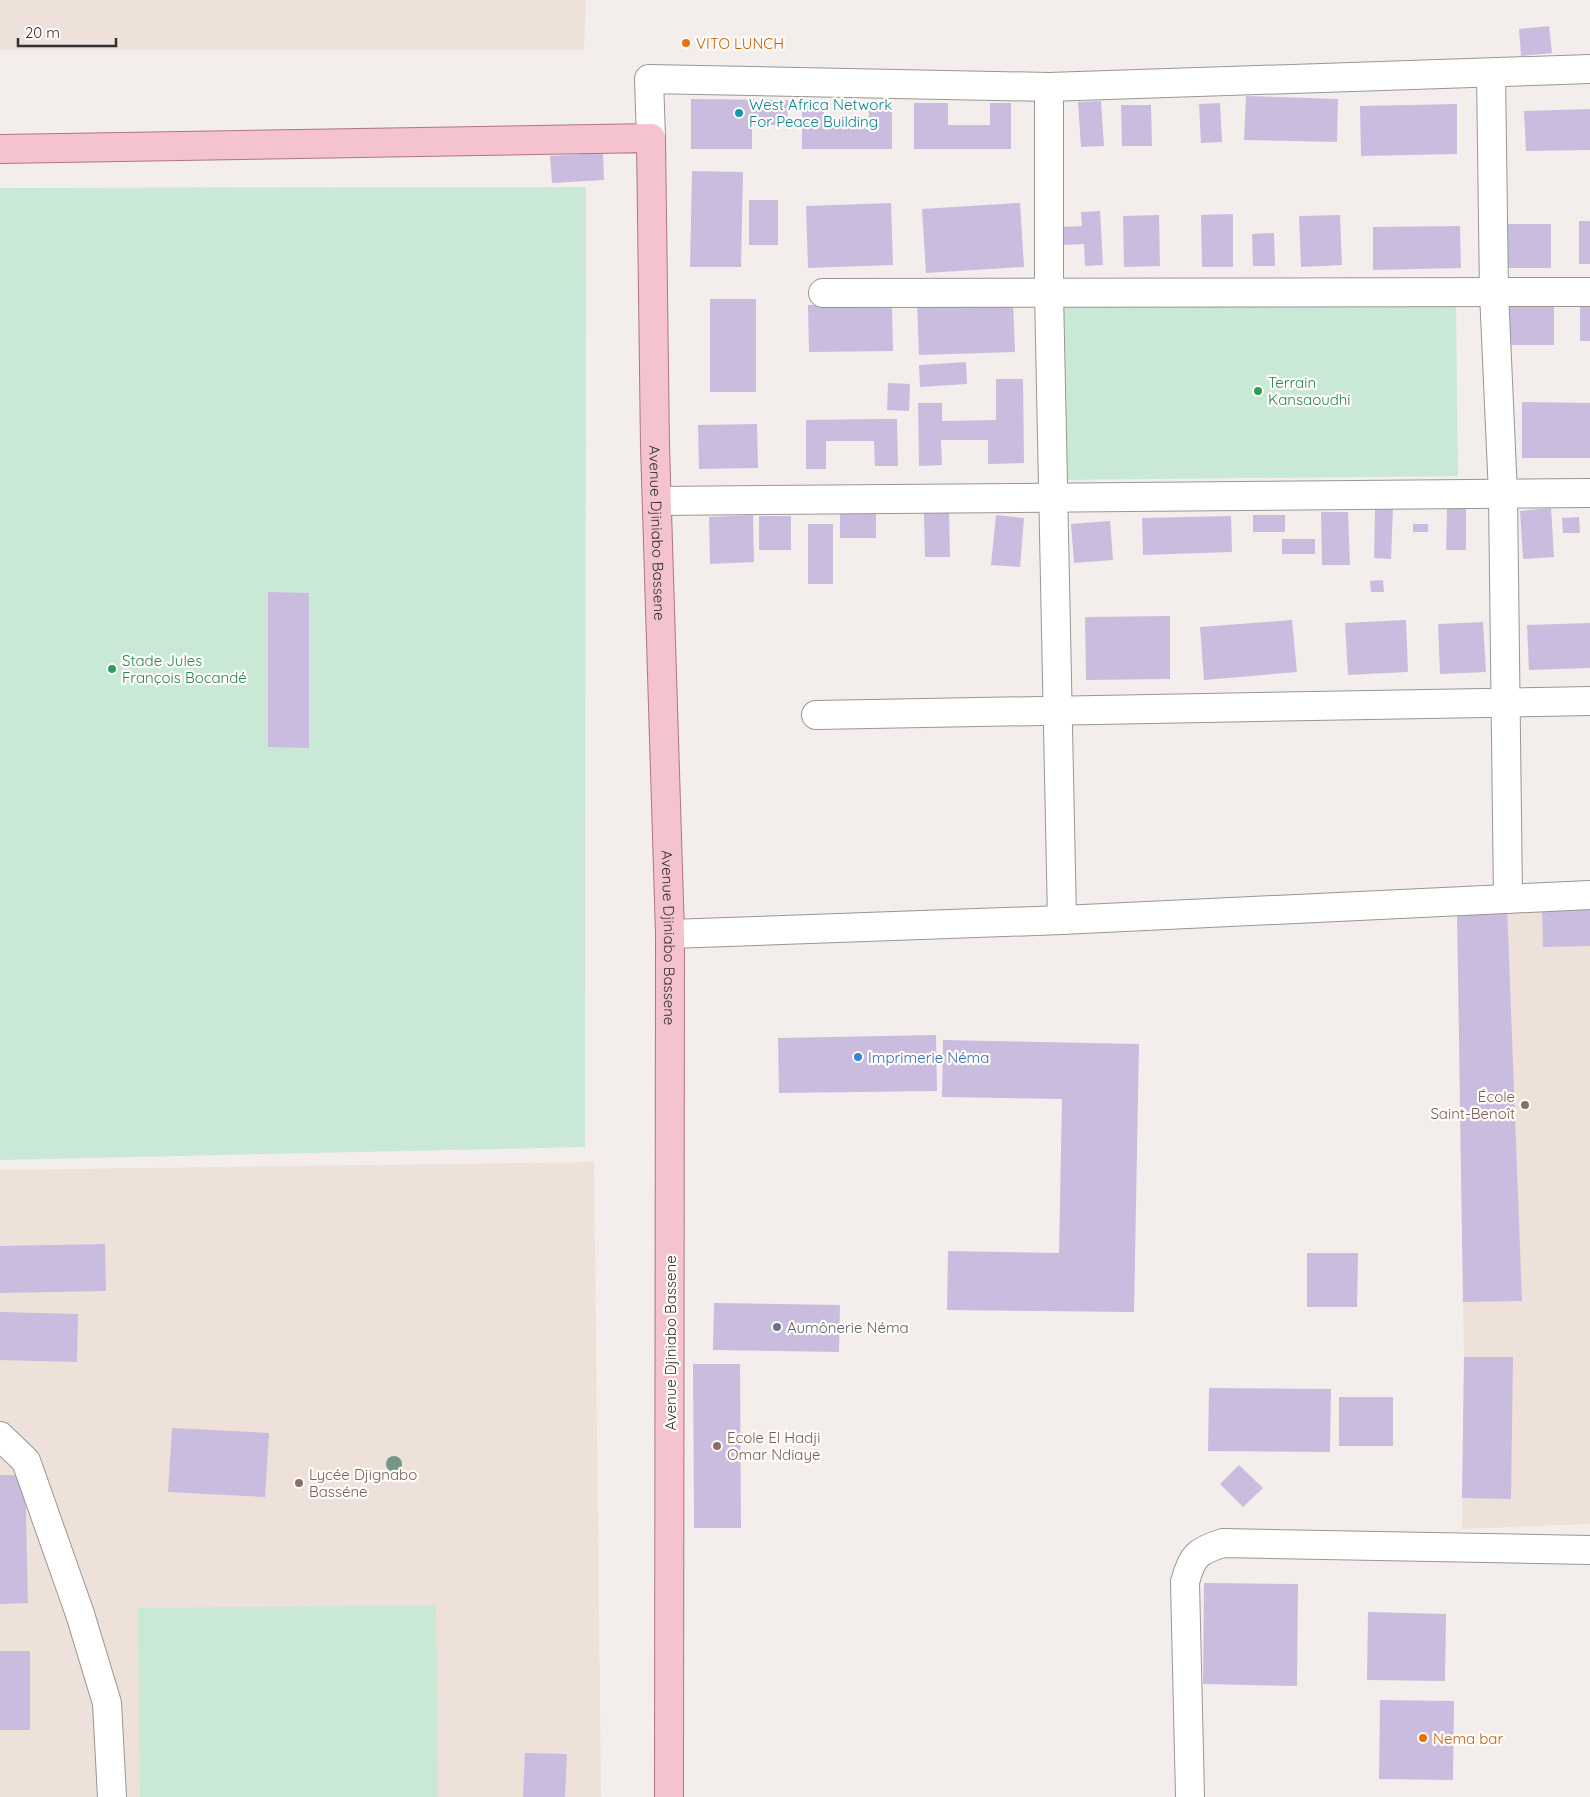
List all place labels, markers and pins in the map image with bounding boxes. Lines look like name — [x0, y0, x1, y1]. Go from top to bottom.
place label: VITO LUNCH — [696, 34, 784, 53]
marker: VITO LUNCH — [680, 37, 692, 49]
place label: West Africa Network For Peace Building — [749, 95, 892, 131]
marker: West Africa Network For Peace Building — [733, 107, 745, 119]
place label: Terrain Kansaoudhi — [1268, 373, 1351, 409]
marker: Terrain Kansaoudhi — [1252, 385, 1264, 397]
place label: Stade Jules François Bocandé — [122, 651, 247, 687]
marker: Stade Jules François Bocandé — [106, 663, 118, 675]
place label: Imprimerie Néma — [868, 1048, 989, 1067]
marker: Imprimerie Néma — [852, 1051, 864, 1063]
place label: École Saint-Benoît — [1430, 1087, 1515, 1123]
marker: École Saint-Benoît — [1519, 1099, 1531, 1111]
place label: Aumônerie Néma — [787, 1318, 909, 1337]
marker: Aumônerie Néma — [771, 1321, 783, 1333]
place label: Ecole El Hadji Omar Ndiaye — [727, 1428, 820, 1464]
marker: Ecole El Hadji Omar Ndiaye — [711, 1440, 723, 1452]
place label: Lycée Djignabo Basséne — [309, 1465, 417, 1501]
marker: Lycée Djignabo Basséne — [293, 1477, 305, 1489]
place label: Nema bar — [1433, 1729, 1503, 1748]
marker: Nema bar — [1417, 1732, 1429, 1744]

